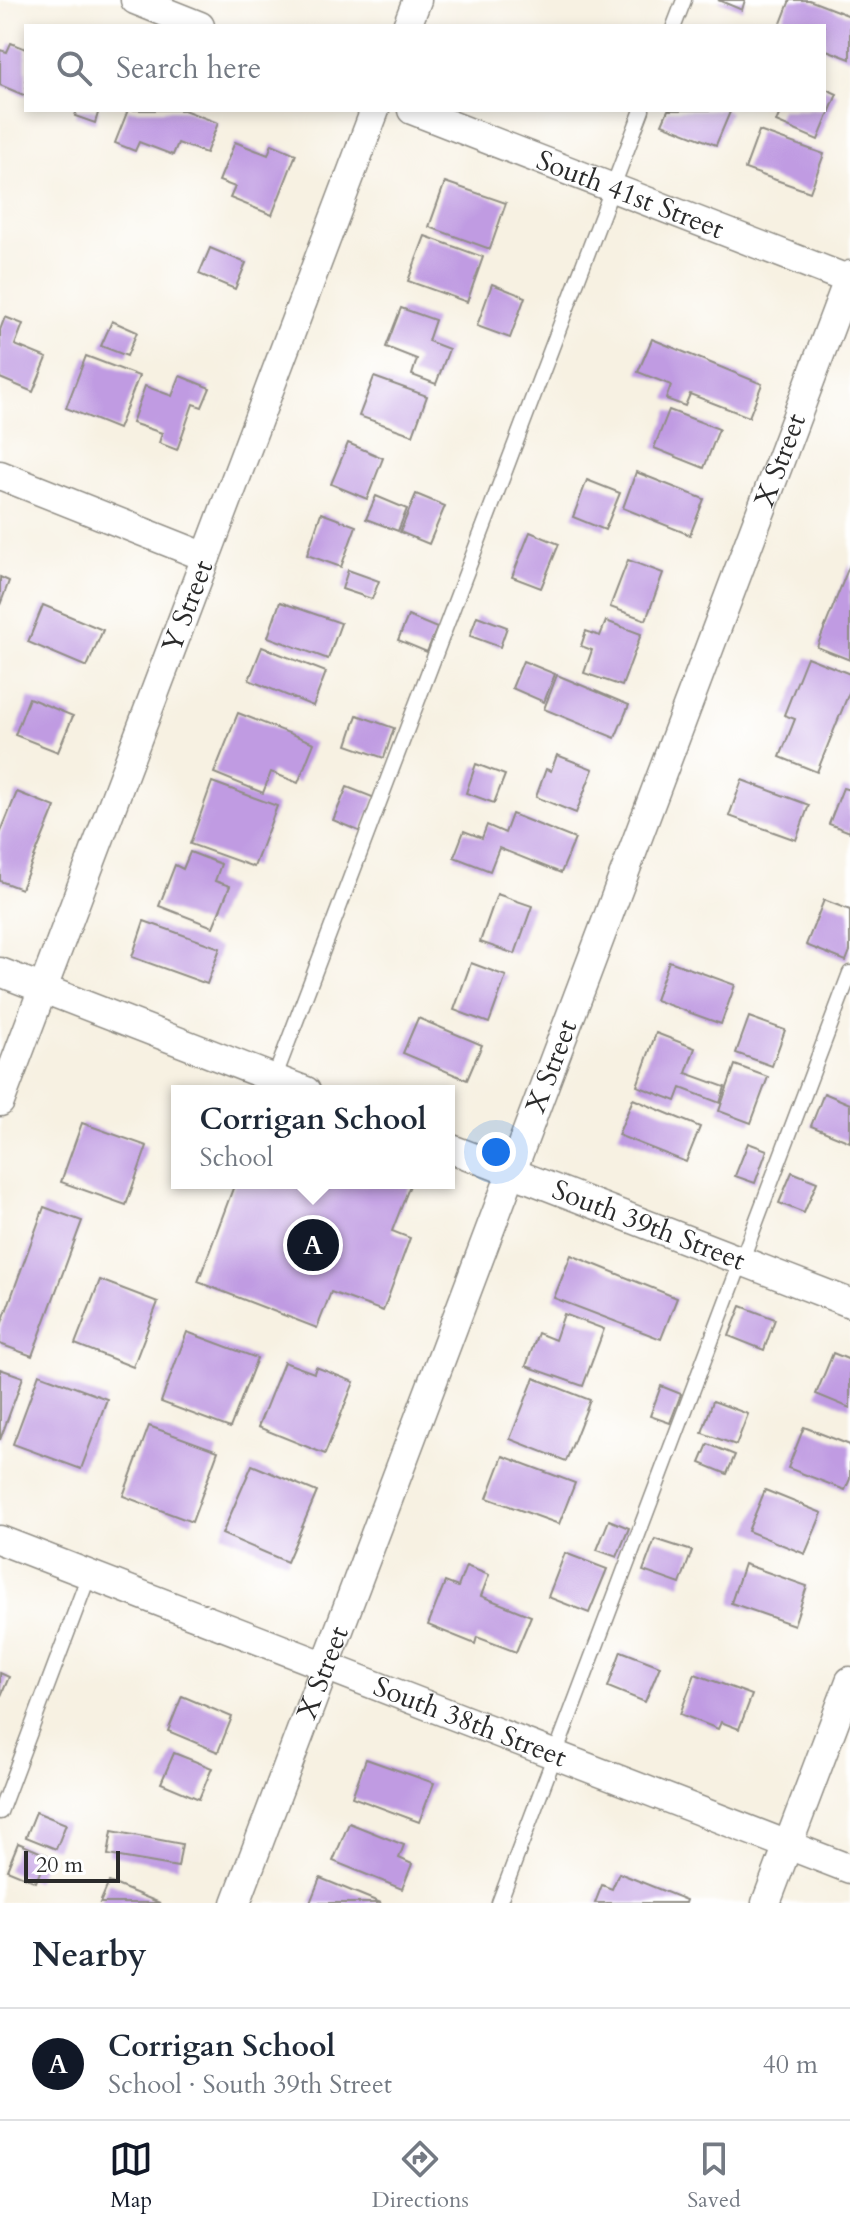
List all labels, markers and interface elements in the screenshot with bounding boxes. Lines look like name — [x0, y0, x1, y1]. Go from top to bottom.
search box — [24, 24, 826, 112]
icon: search — [52, 46, 96, 90]
text: Search here — [116, 48, 261, 89]
street label: South 41st Street — [531, 141, 730, 248]
street label: X Street — [745, 408, 815, 512]
street label: Y Street — [153, 555, 222, 658]
street label: X Street — [517, 1014, 586, 1119]
popup — [171, 1085, 455, 1189]
text: Corrigan School — [199, 1099, 427, 1140]
your location — [476, 1132, 516, 1172]
text: School — [199, 1140, 273, 1175]
street label: South 39th Street — [547, 1171, 751, 1280]
pin: A — [287, 1215, 339, 1275]
street label: X Street — [288, 1621, 358, 1725]
street label: South 38th Street — [368, 1667, 572, 1777]
scale bar — [24, 1847, 120, 1883]
text: 20 m — [36, 1850, 83, 1880]
text: Nearby — [32, 1932, 147, 1978]
text: Corrigan School — [108, 2026, 335, 2067]
text: A — [48, 2047, 68, 2082]
text: 40 m — [762, 2047, 818, 2082]
text: School · South 39th Street — [108, 2067, 392, 2102]
tab: Map — [109, 2137, 153, 2215]
tab: Directions — [372, 2137, 469, 2215]
tab: Saved — [687, 2137, 741, 2215]

